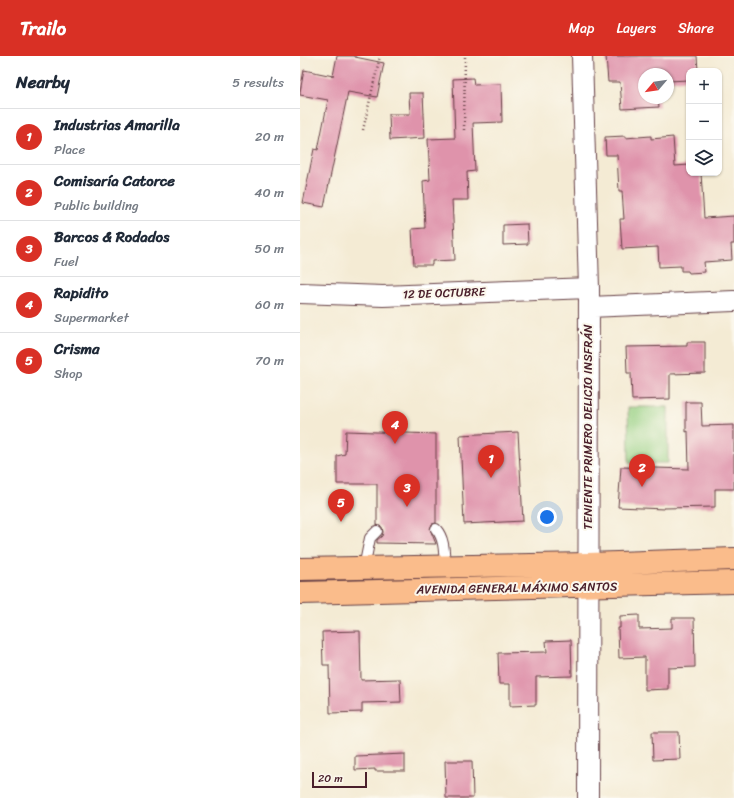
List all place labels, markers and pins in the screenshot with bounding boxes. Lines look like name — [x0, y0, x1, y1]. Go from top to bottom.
pin: 4 — [382, 411, 408, 444]
pin: 1 — [478, 445, 504, 478]
pin: 2 — [629, 454, 655, 487]
pin: 3 — [394, 474, 420, 507]
pin: 5 — [328, 489, 354, 522]

